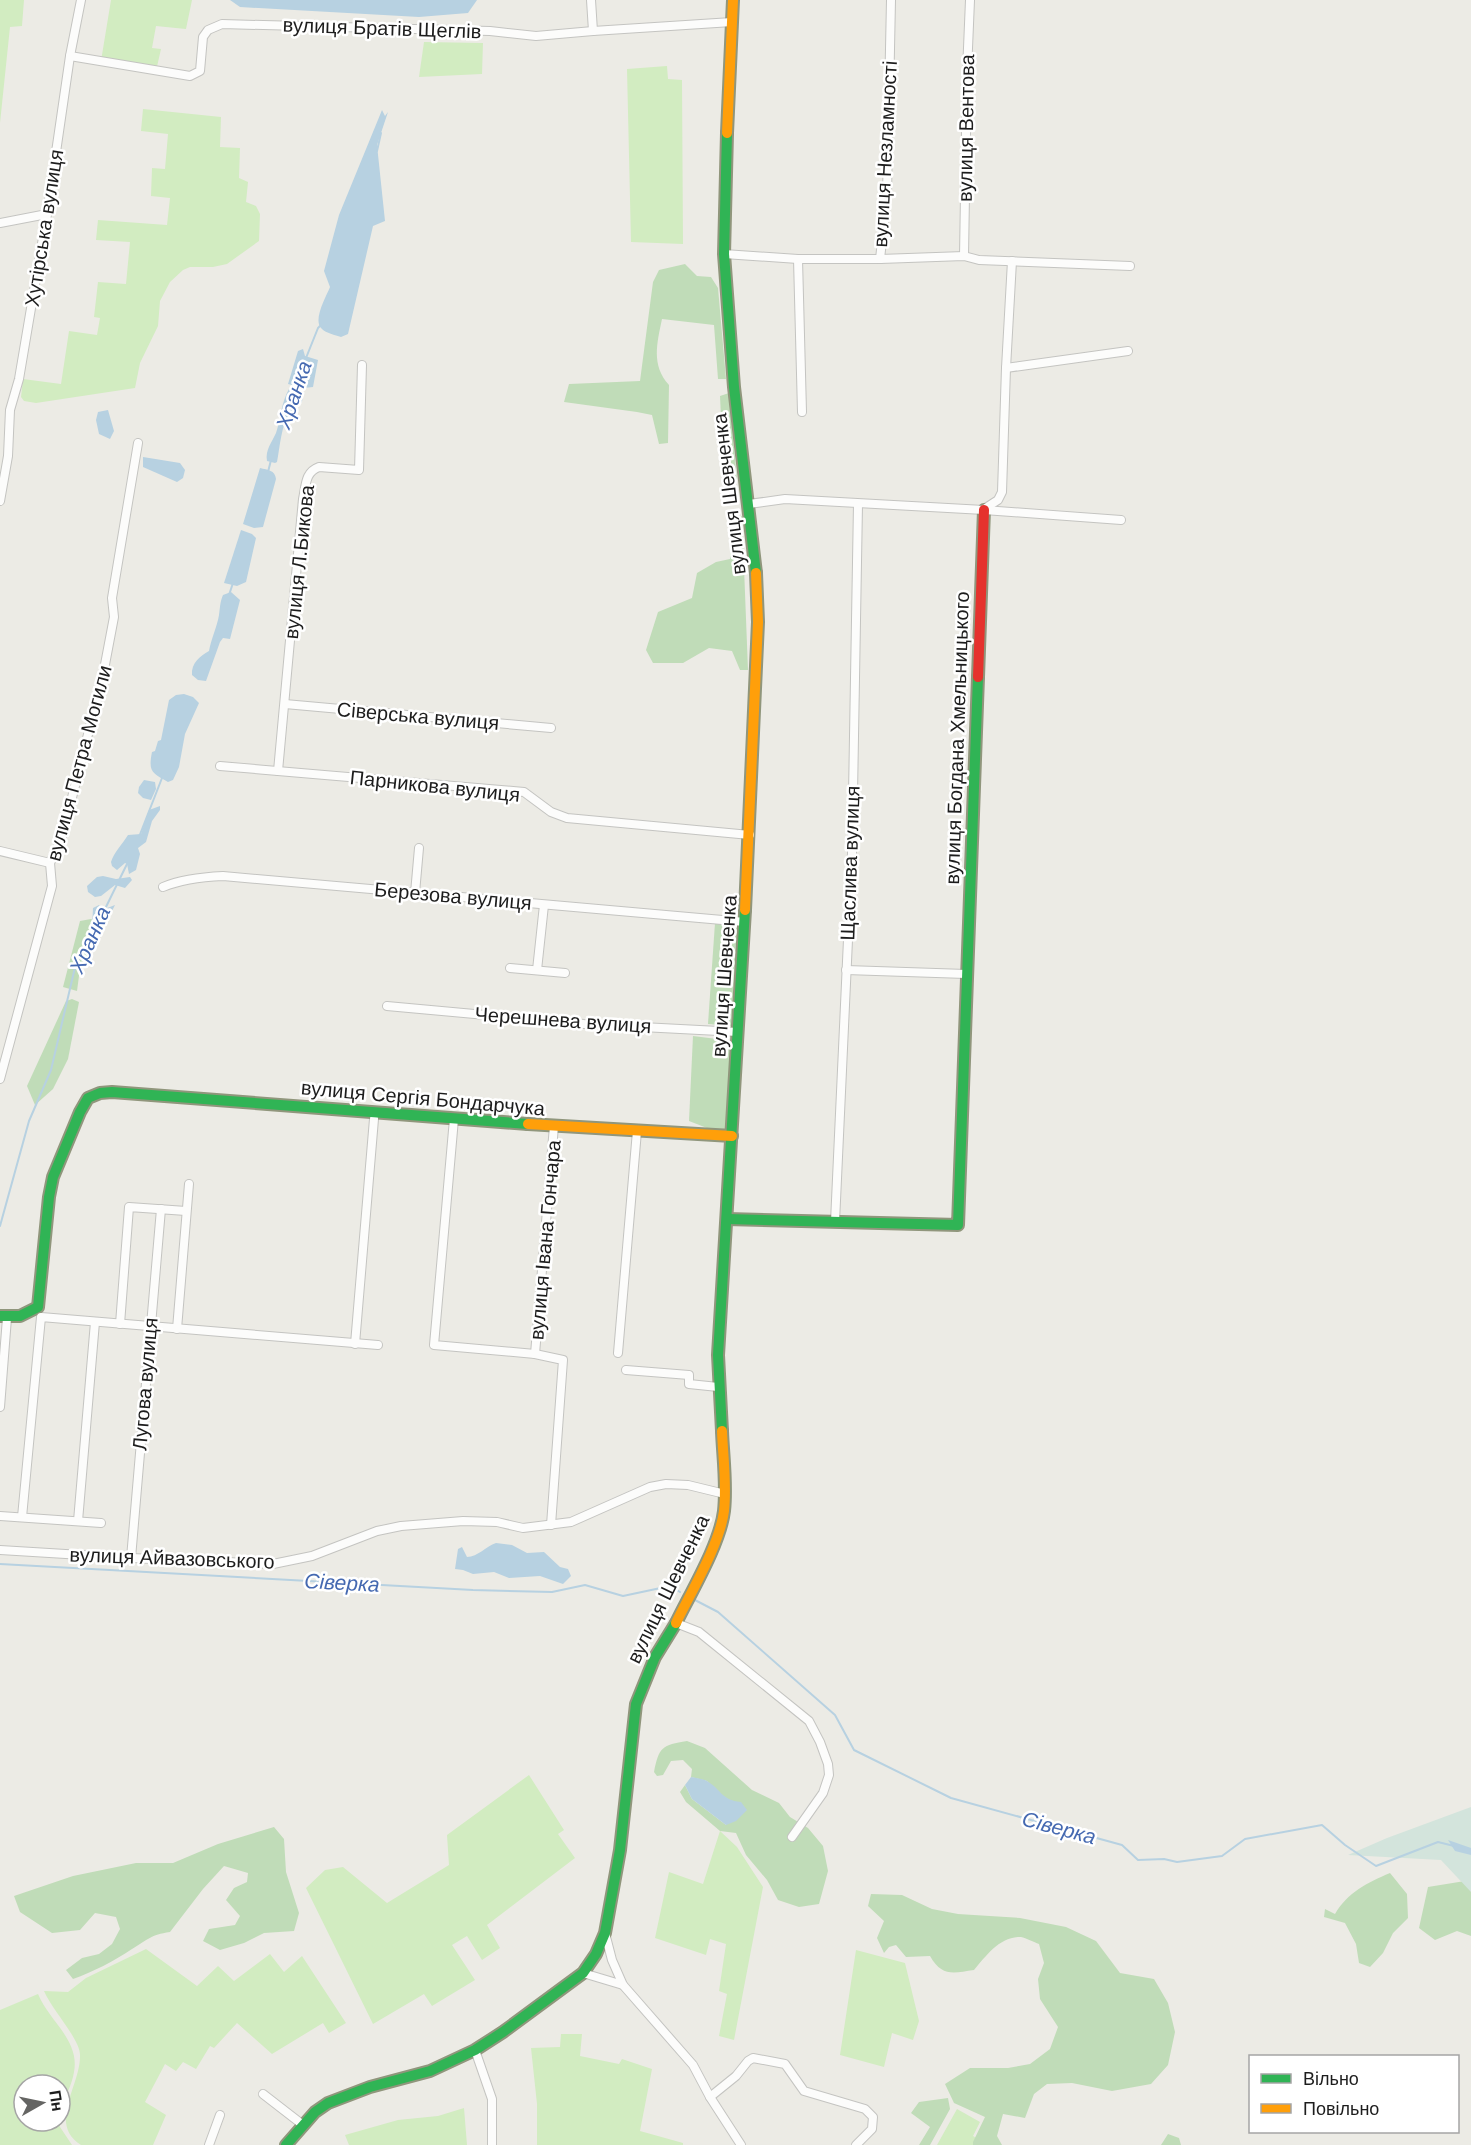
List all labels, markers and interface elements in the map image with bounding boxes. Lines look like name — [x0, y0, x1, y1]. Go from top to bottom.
street label: вулиця Братів Щеглів — [282, 14, 482, 42]
street label: вулиця Вентова — [954, 53, 978, 202]
street label: вулиця Незламності — [869, 60, 901, 248]
street label: Хутірська вулиця — [21, 148, 67, 308]
water label: Хранка — [271, 358, 316, 433]
street label: вулиця Шевченка — [708, 411, 750, 576]
street label: вулиця Л.Бикова — [280, 483, 318, 640]
street label: вулиця Богдана Хмельницького — [941, 591, 973, 885]
street label: вулиця Петра Могили — [42, 663, 116, 863]
street label: Сіверська вулиця — [336, 698, 500, 734]
street label: Парникова вулиця — [349, 766, 521, 806]
street label: Щаслива вулиця — [836, 785, 864, 941]
street label: Березова вулиця — [373, 878, 533, 914]
street label: вулиця Шевченка — [707, 893, 741, 1058]
water label: Хранка — [64, 903, 114, 978]
street label: Черешнева вулиця — [474, 1003, 652, 1037]
street label: вулиця Сергія Бондарчука — [300, 1076, 547, 1120]
street label: вулиця Івана Гончара — [525, 1138, 565, 1341]
street label: Лугова вулиця — [128, 1317, 162, 1451]
street label: вулиця Шевченка — [622, 1510, 714, 1667]
street label: вулиця Айвазовського — [69, 1543, 275, 1573]
water label: Сіверка — [304, 1569, 380, 1596]
water label: Сіверка — [1020, 1807, 1098, 1848]
legend — [1249, 2055, 1459, 2133]
text: Вільно — [1303, 2069, 1359, 2089]
north arrow — [12, 2073, 72, 2133]
text: Пн — [46, 2089, 66, 2113]
text: Повільно — [1303, 2099, 1379, 2119]

